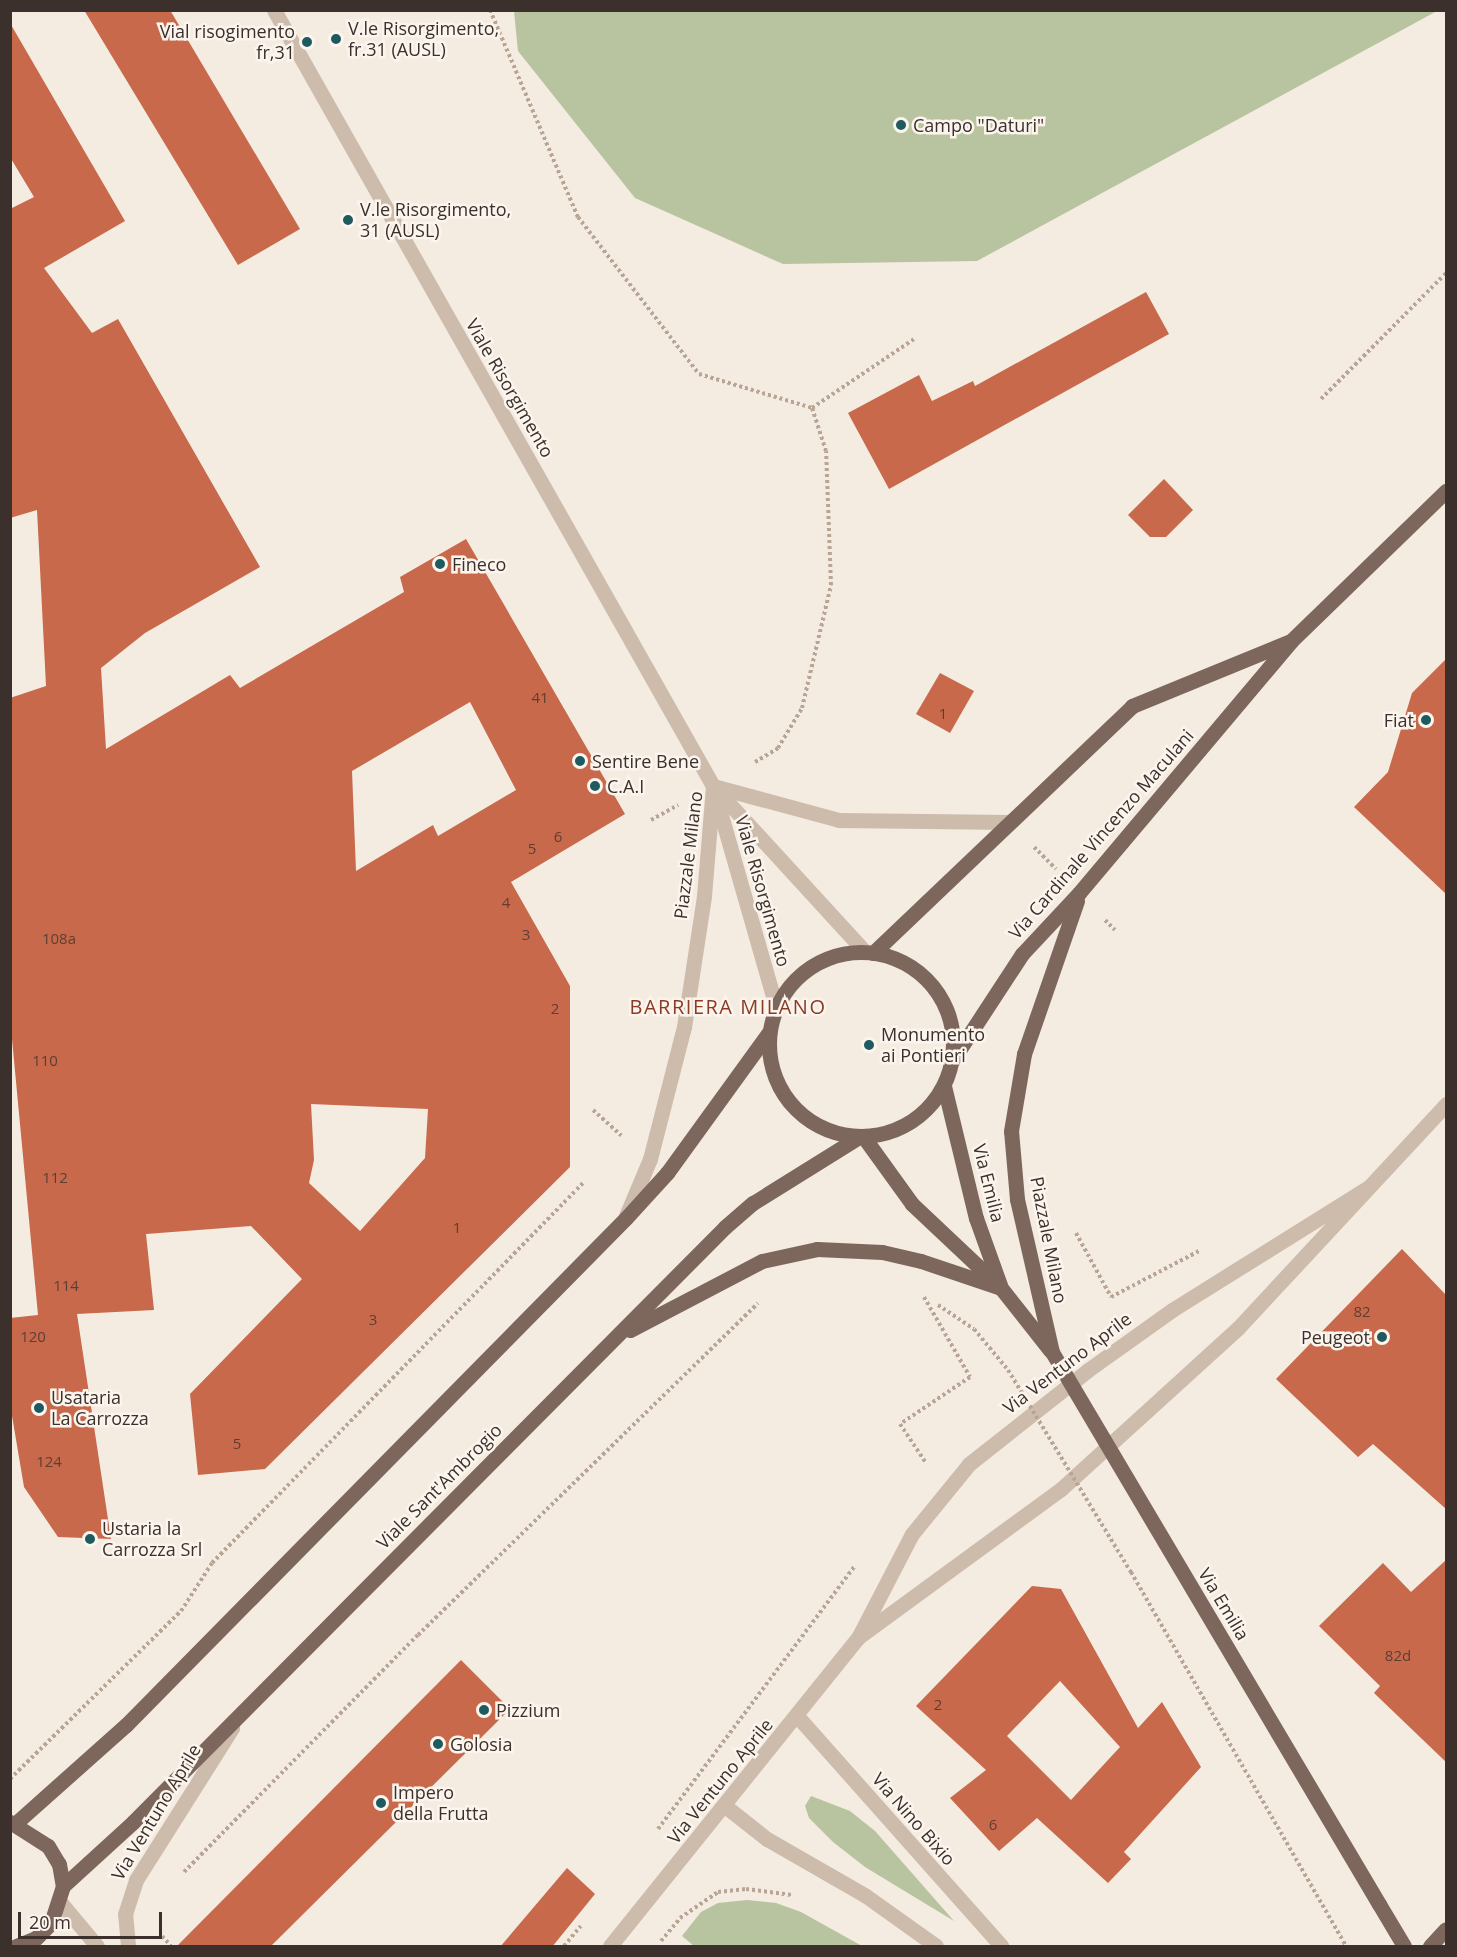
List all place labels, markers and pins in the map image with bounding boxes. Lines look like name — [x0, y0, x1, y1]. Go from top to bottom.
place label: V.le Risorgimento, fr.31 (AUSL) — [348, 18, 499, 60]
place label: Vial risogimento fr,31 — [160, 21, 295, 63]
marker: V.le Risorgimento, fr.31 (AUSL) — [329, 32, 343, 46]
marker: Vial risogimento fr,31 — [300, 35, 314, 49]
place label: Campo "Daturi" — [913, 114, 1044, 136]
marker: Campo "Daturi" — [894, 118, 908, 132]
place label: V.le Risorgimento, 31 (AUSL) — [360, 199, 511, 242]
marker: V.le Risorgimento, 31 (AUSL) — [341, 213, 355, 227]
place label: Fineco — [452, 553, 506, 575]
marker: Fineco — [433, 557, 447, 571]
place label: Fiat — [1384, 709, 1414, 731]
marker: Fiat — [1419, 713, 1433, 727]
place label: Sentire Bene — [592, 750, 699, 772]
marker: Sentire Bene — [573, 754, 587, 768]
place label: C.A.I — [607, 775, 644, 797]
marker: C.A.I — [588, 779, 602, 793]
place label: Monumento ai Pontieri — [881, 1024, 985, 1066]
marker: Monumento ai Pontieri — [862, 1038, 876, 1052]
place label: Peugeot — [1301, 1326, 1370, 1348]
marker: Peugeot — [1375, 1330, 1389, 1344]
place label: Usataria La Carrozza — [51, 1387, 149, 1430]
marker: Usataria La Carrozza — [32, 1401, 46, 1415]
place label: Ustaria la Carrozza Srl — [102, 1518, 202, 1561]
marker: Ustaria la Carrozza Srl — [83, 1532, 97, 1546]
place label: Pizzium — [496, 1699, 560, 1721]
marker: Pizzium — [477, 1703, 491, 1717]
place label: Golosia — [450, 1733, 512, 1755]
marker: Golosia — [431, 1737, 445, 1751]
place label: Impero della Frutta — [393, 1782, 488, 1824]
marker: Impero della Frutta — [374, 1796, 388, 1810]

